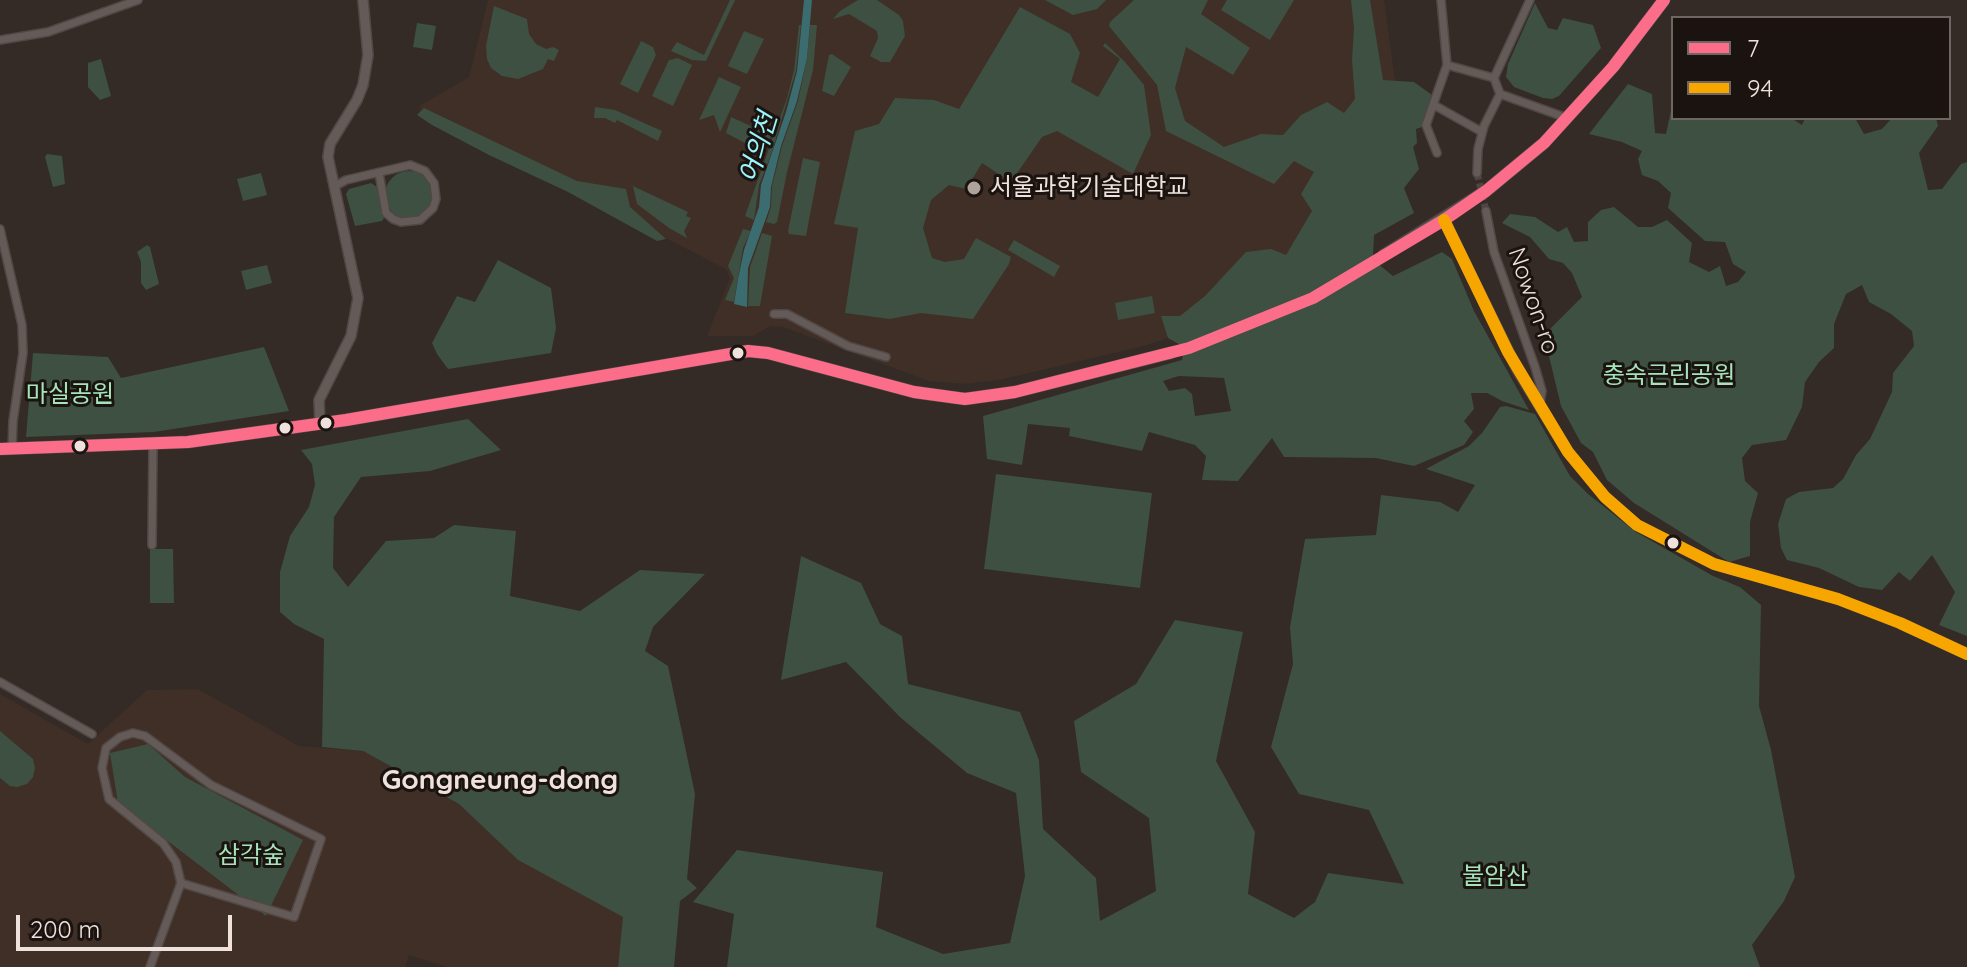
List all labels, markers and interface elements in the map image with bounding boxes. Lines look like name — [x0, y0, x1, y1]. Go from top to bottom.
legend — [1671, 16, 1951, 120]
text: 7 — [1747, 33, 1759, 63]
text: 94 — [1747, 73, 1773, 103]
water label: 어의천 — [734, 109, 784, 187]
place label: 서울과학기술대학교 — [990, 174, 1189, 202]
marker: 서울과학기술대학교 — [965, 179, 983, 197]
street label: Nowon-ro — [1501, 244, 1565, 358]
unlabelled marker — [730, 345, 746, 361]
park label: 충숙근린공원 — [1603, 362, 1735, 390]
park label: 마실공원 — [26, 381, 114, 409]
unlabelled marker — [318, 415, 334, 431]
unlabelled marker — [277, 420, 293, 436]
unlabelled marker — [72, 438, 88, 454]
unlabelled marker — [1665, 535, 1681, 551]
district label: Gongneung-dong — [382, 764, 618, 798]
park label: 삼각숲 — [218, 842, 284, 870]
park label: 불암산 — [1462, 863, 1528, 891]
scale bar — [20, 899, 236, 949]
text: 200 m — [30, 914, 100, 944]

